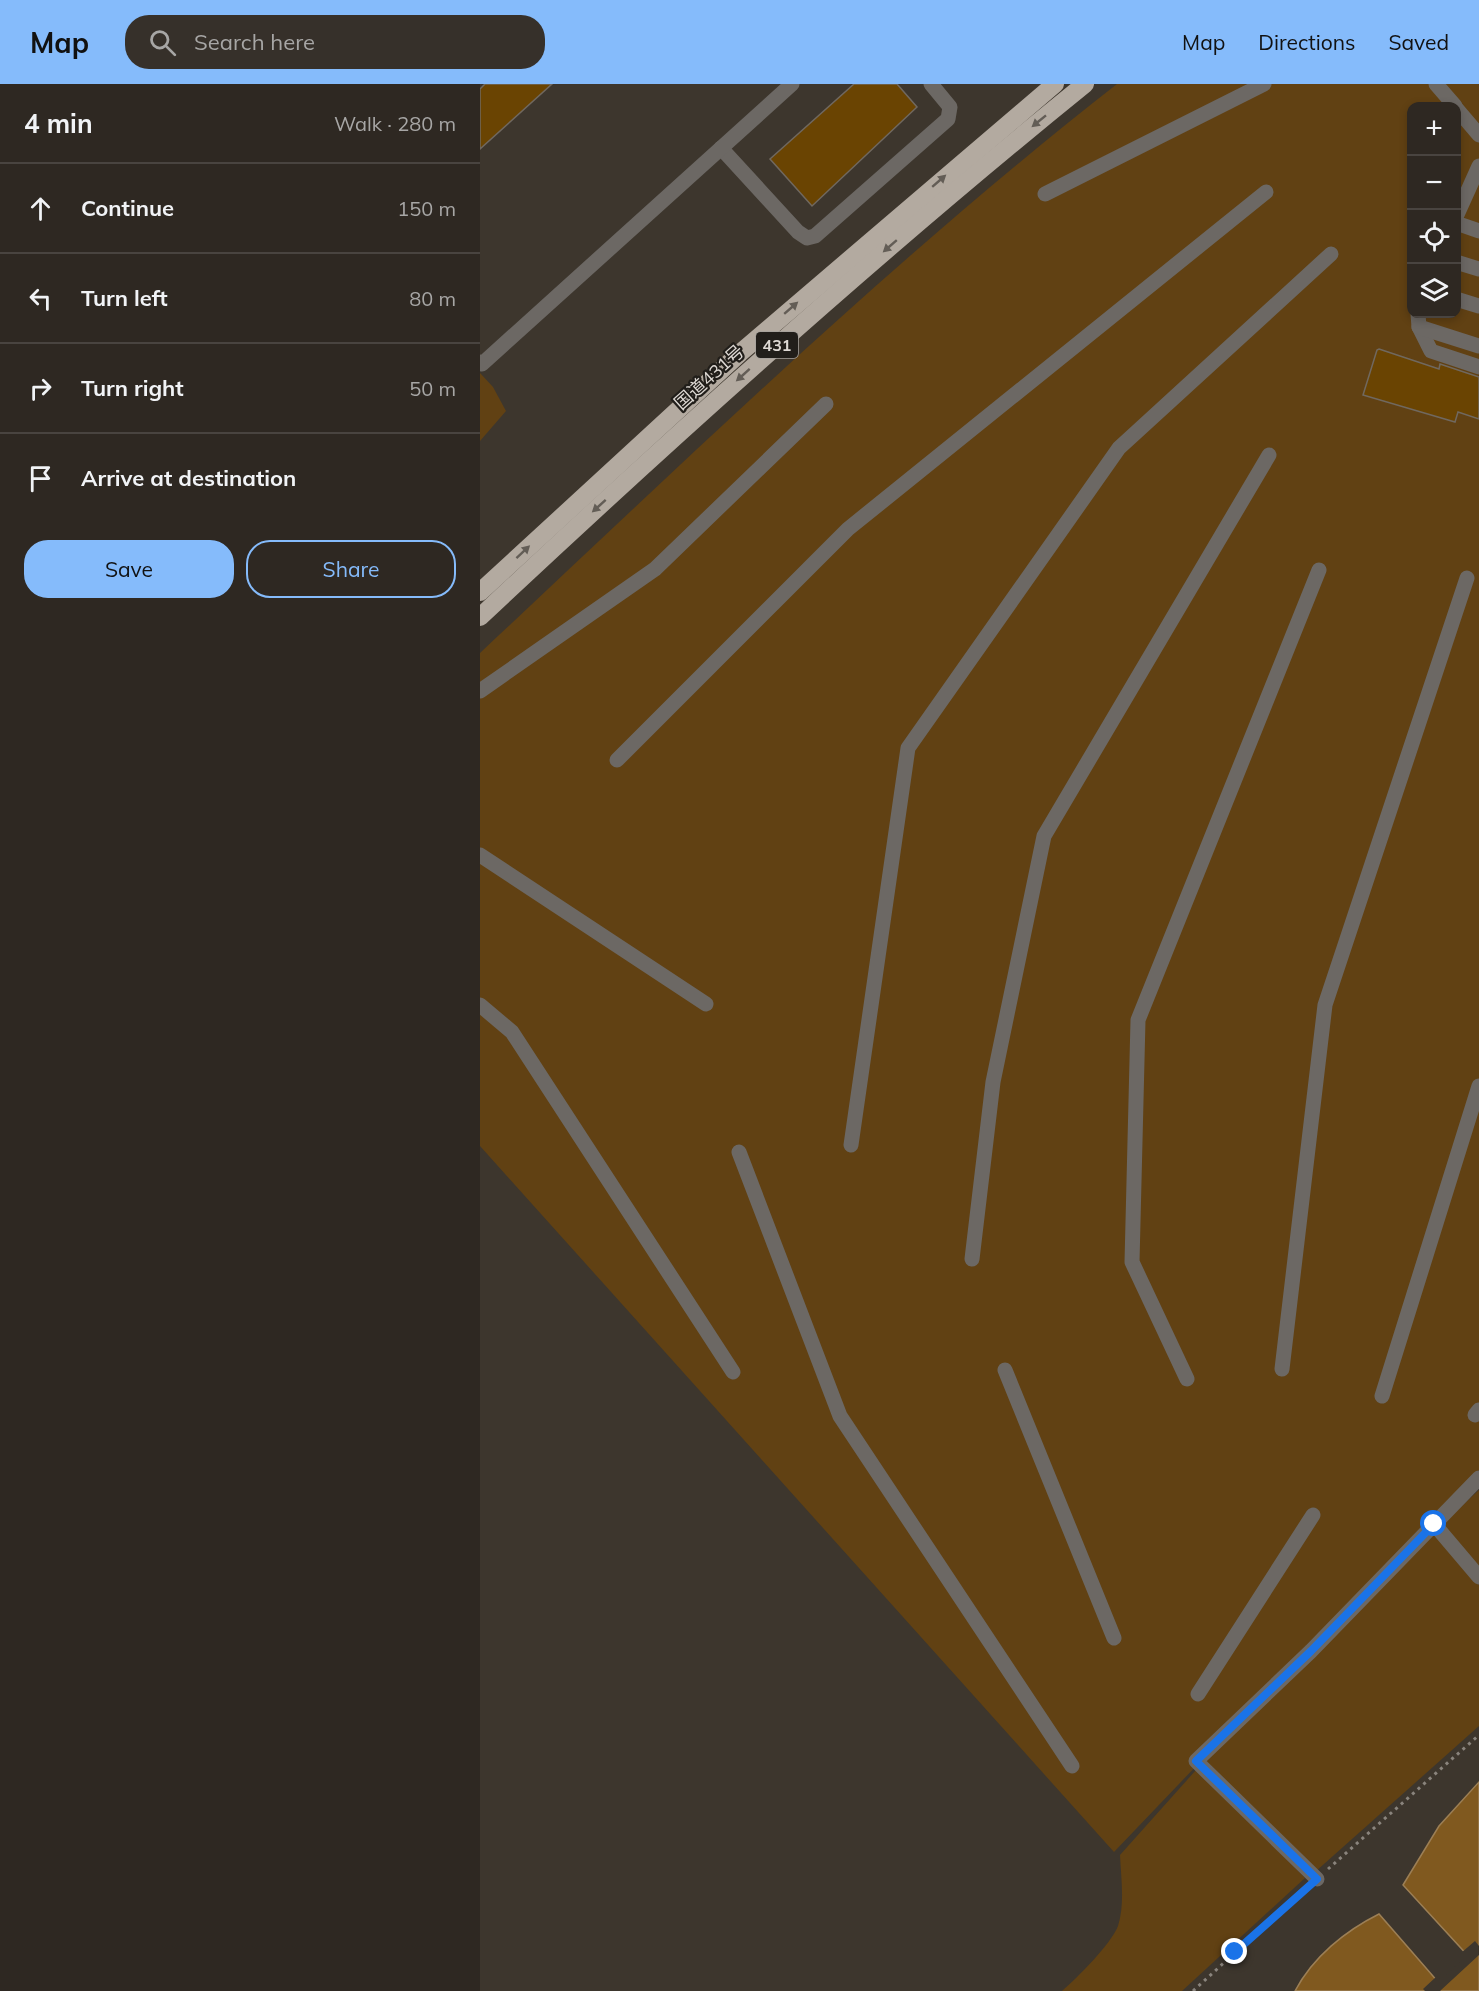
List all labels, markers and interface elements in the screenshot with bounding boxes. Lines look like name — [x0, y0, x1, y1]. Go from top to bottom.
search box — [125, 15, 545, 69]
text: Map — [30, 25, 89, 60]
icon: search — [146, 26, 179, 59]
text: Search here — [194, 28, 315, 56]
text: Map — [1182, 29, 1225, 55]
text: Directions — [1258, 29, 1355, 55]
text: Saved — [1388, 29, 1449, 55]
map controls — [1407, 102, 1461, 318]
button: + — [1407, 102, 1461, 156]
text: 4 min — [24, 107, 93, 140]
text: Walk · 280 m — [334, 111, 456, 136]
one-way arrow — [1031, 114, 1047, 127]
button: − — [1407, 156, 1461, 210]
one-way arrow — [931, 174, 947, 187]
icon: ahead — [24, 192, 57, 225]
text: Continue — [81, 194, 174, 222]
text: 150 m — [397, 196, 456, 221]
button: locate — [1407, 210, 1461, 264]
one-way arrow — [882, 240, 898, 253]
button: layers — [1407, 264, 1461, 318]
icon: left — [24, 282, 57, 315]
text: Turn left — [81, 284, 168, 312]
text: 80 m — [409, 286, 456, 311]
one-way arrow — [784, 301, 799, 315]
road number: 431 — [756, 332, 798, 358]
street label: 国道431号 — [669, 340, 749, 414]
one-way arrow — [736, 367, 750, 381]
icon: right — [24, 372, 57, 405]
text: Turn right — [81, 374, 184, 402]
text: 50 m — [409, 376, 456, 401]
icon: arrive — [24, 462, 57, 495]
text: Arrive at destination — [81, 464, 296, 492]
one-way arrow — [592, 499, 607, 512]
button: Save — [24, 540, 234, 598]
button: Share — [246, 540, 456, 598]
one-way arrow — [515, 545, 530, 559]
route start — [1420, 1510, 1446, 1536]
route end — [1221, 1938, 1247, 1964]

